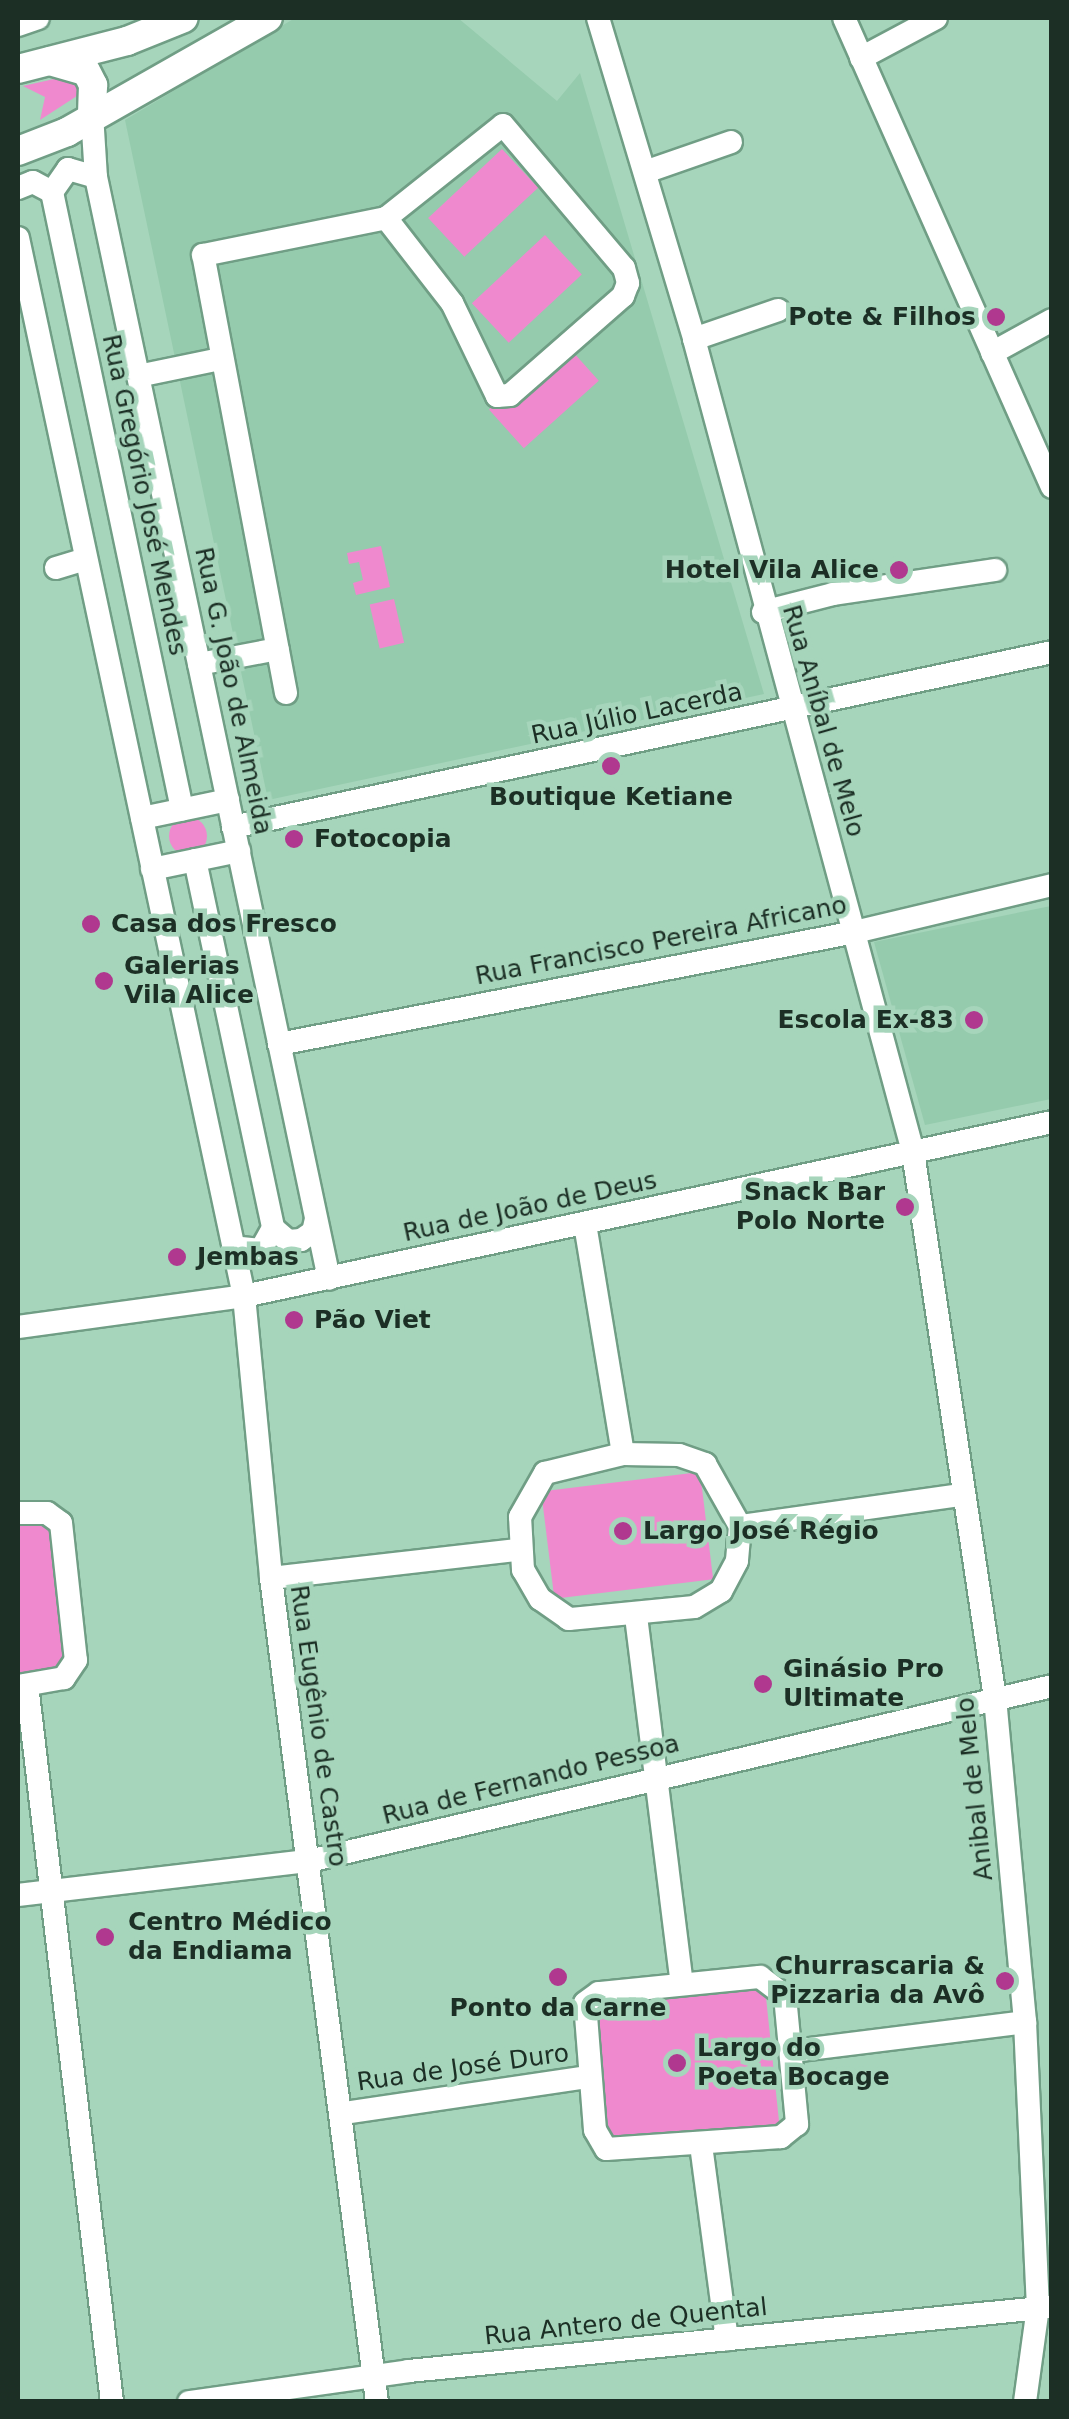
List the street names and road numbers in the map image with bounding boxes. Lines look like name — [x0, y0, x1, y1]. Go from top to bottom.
street label: Rua Gregório José Mendes — [95, 332, 193, 658]
street label: Rua G. João de Almeida — [188, 545, 278, 837]
street label: Rua Aníbal de Melo — [776, 602, 870, 840]
street label: Rua Júlio Lacerda — [529, 677, 745, 751]
street label: Rua Francisco Pereira Africano — [473, 890, 849, 992]
street label: Rua de João de Deus — [400, 1165, 660, 1249]
street label: Rua Eugênio de Castro — [283, 1583, 353, 1869]
street label: Anibal de Melo — [950, 1696, 1000, 1882]
street label: Rua de Fernando Pessoa — [379, 1729, 683, 1831]
street label: Rua de José Duro — [355, 2038, 571, 2098]
street label: Rua Antero de Quental — [483, 2292, 769, 2352]

